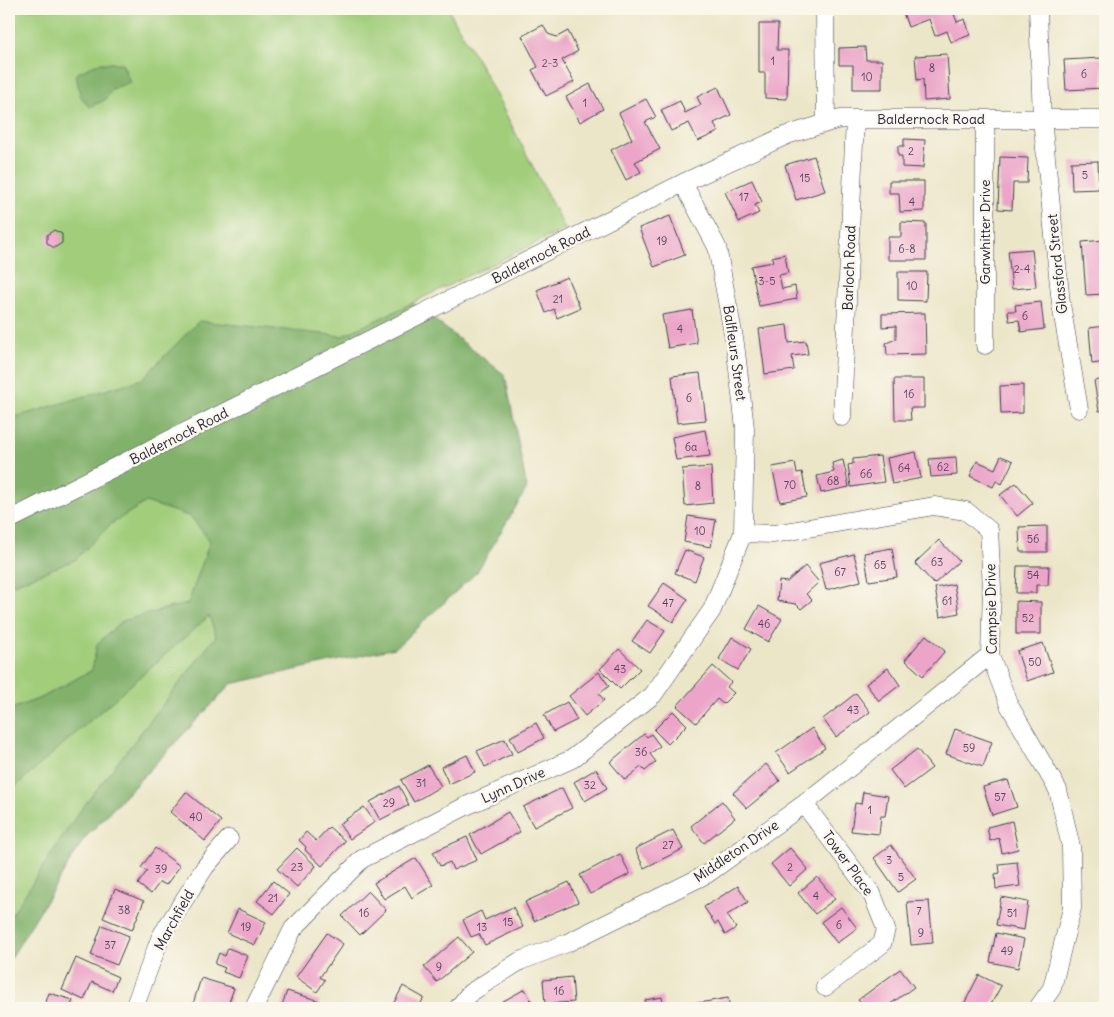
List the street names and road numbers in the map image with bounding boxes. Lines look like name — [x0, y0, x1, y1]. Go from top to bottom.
street label: Baldernock Road — [877, 110, 985, 128]
street label: Garwhitter Drive — [976, 179, 994, 285]
street label: Glassford Street — [1043, 213, 1071, 315]
street label: Baldernock Road — [489, 222, 593, 288]
street label: Barloch Road — [839, 225, 859, 311]
street label: Balfleurs Street — [719, 304, 751, 402]
street label: Baldernock Road — [127, 403, 231, 469]
street label: Campsie Drive — [981, 563, 1001, 655]
street label: Lynn Drive — [478, 763, 548, 807]
street label: Middleton Drive — [690, 816, 782, 886]
street label: Tower Place — [818, 827, 878, 899]
street label: Marchfield — [150, 887, 198, 953]

